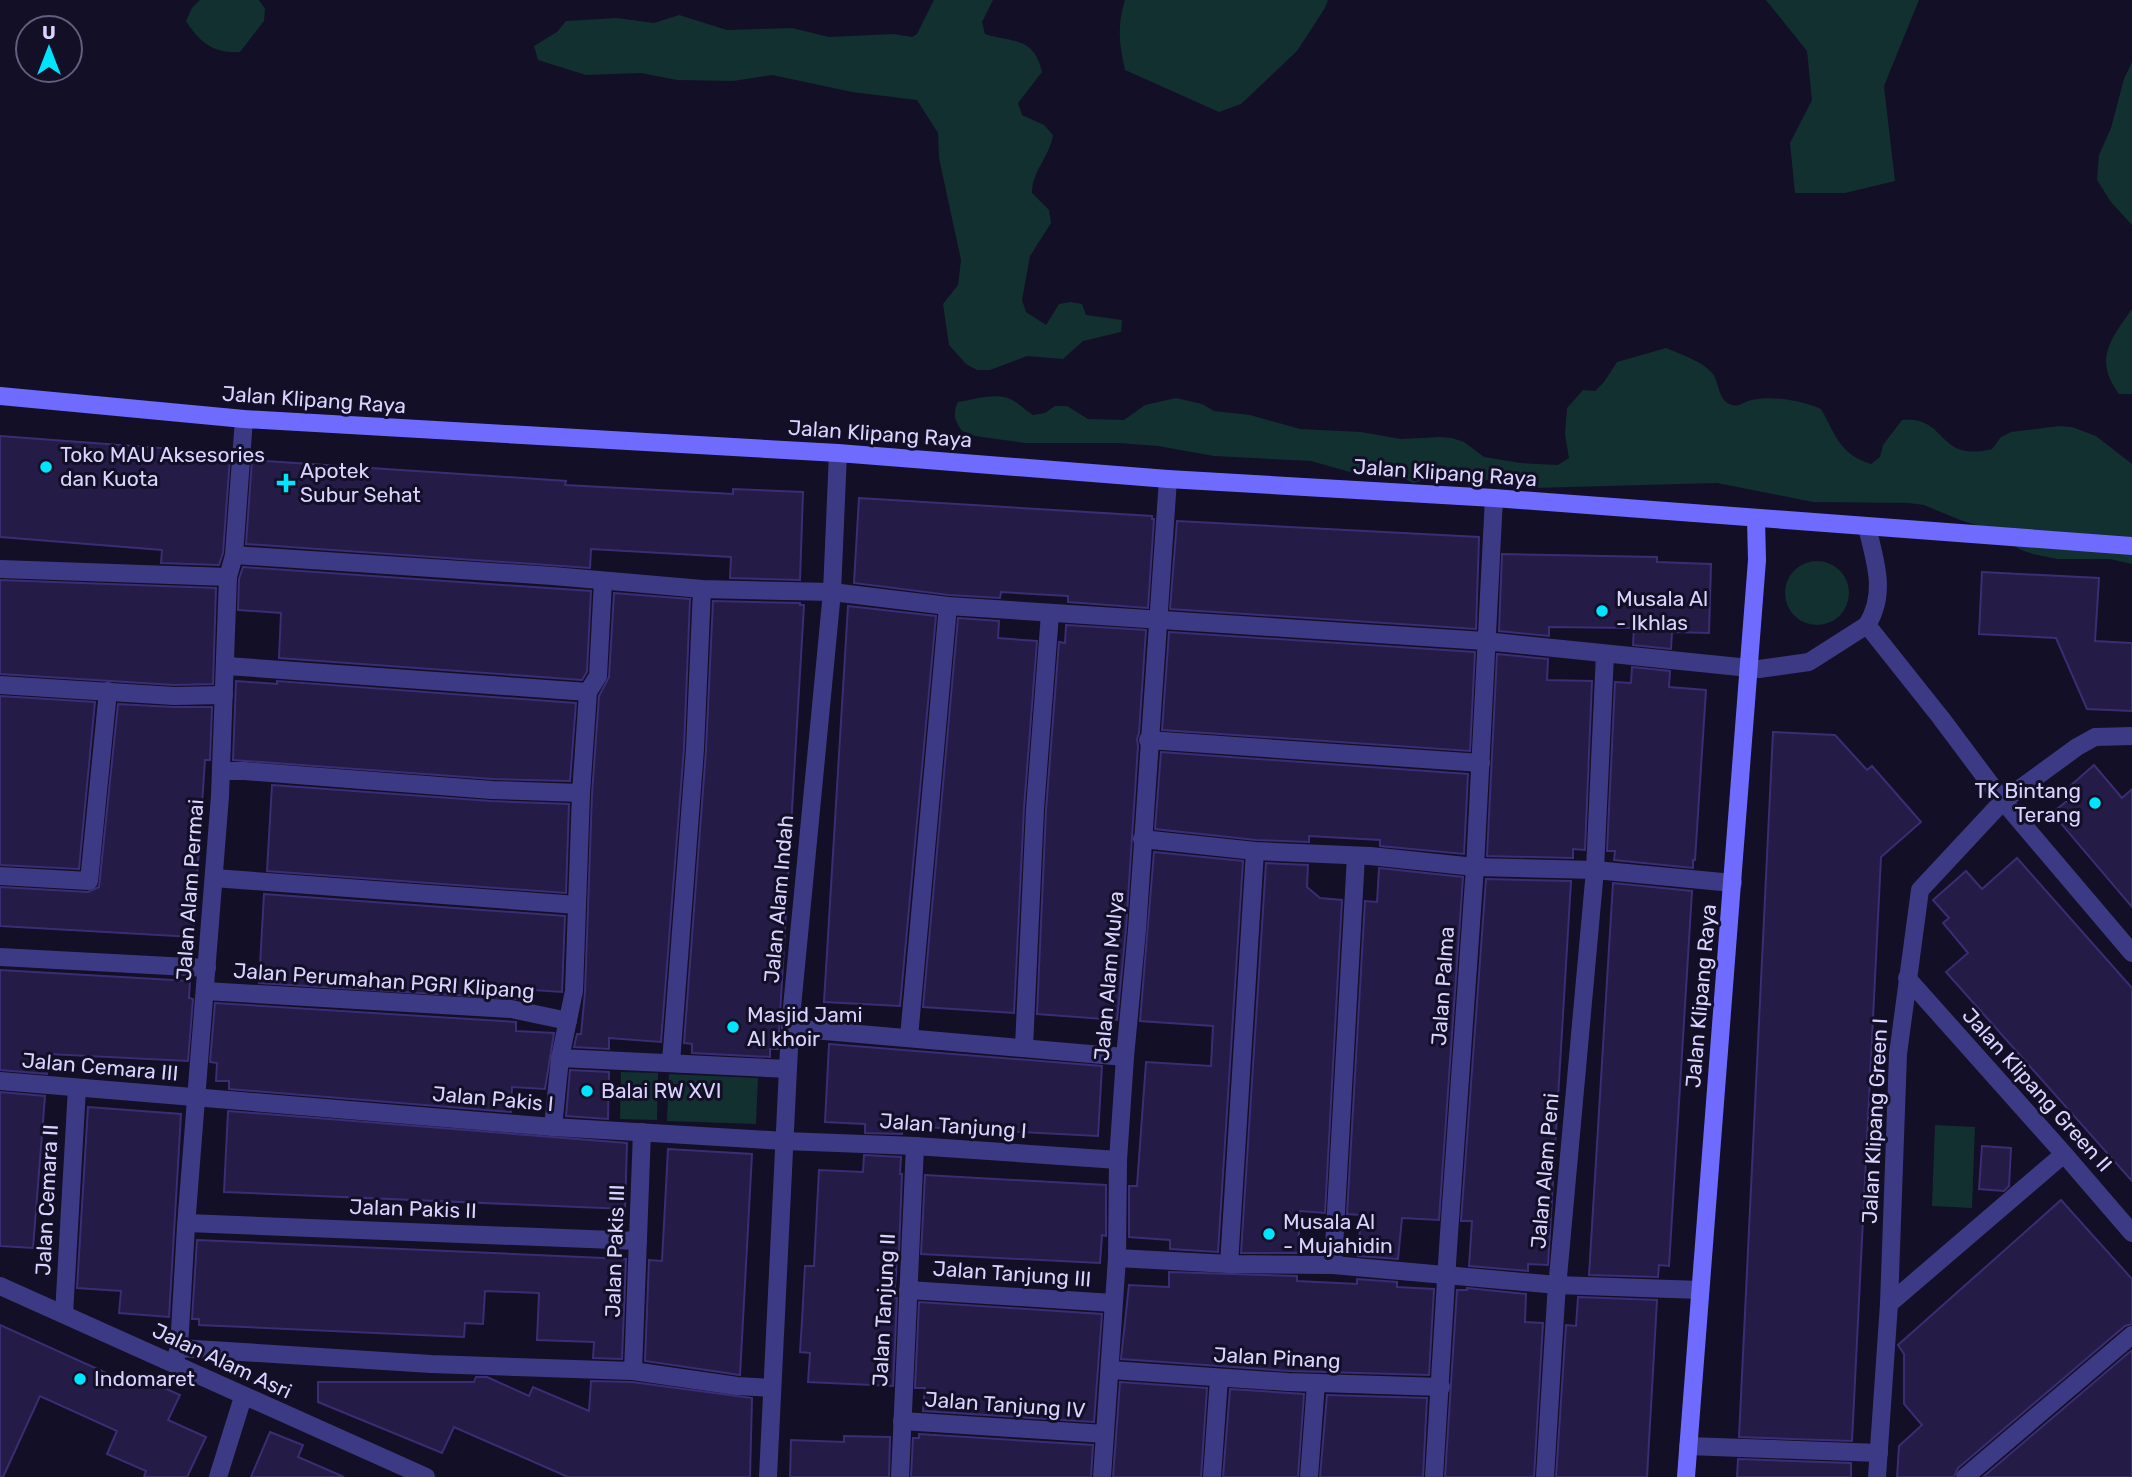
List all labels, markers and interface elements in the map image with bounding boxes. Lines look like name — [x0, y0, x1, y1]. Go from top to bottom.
north arrow — [14, 14, 84, 84]
text: U — [42, 21, 56, 44]
street label: Jalan Klipang Raya — [221, 381, 407, 418]
street label: Jalan Klipang Raya — [787, 415, 973, 452]
place label: Toko MAU Aksesories dan Kuota — [60, 442, 265, 491]
street label: Jalan Klipang Raya — [1352, 454, 1538, 491]
place label: Apotek Subur Sehat — [300, 458, 421, 507]
marker: Toko MAU Aksesories dan Kuota — [38, 459, 54, 475]
marker: Apotek Subur Sehat — [278, 475, 294, 491]
place label: Musala Al - Ikhlas — [1616, 586, 1708, 635]
marker: Musala Al - Ikhlas — [1594, 603, 1610, 619]
place label: TK Bintang Terang — [1975, 778, 2081, 827]
marker: TK Bintang Terang — [2087, 795, 2103, 811]
street label: Jalan Alam Permai — [171, 798, 208, 982]
street label: Jalan Alam Indah — [759, 814, 798, 984]
street label: Jalan Alam Mulya — [1089, 890, 1128, 1062]
street label: Jalan Klipang Raya — [1680, 903, 1721, 1089]
street label: Jalan Palma — [1426, 925, 1459, 1047]
street label: Jalan Perumahan PGRI Klipang — [232, 957, 536, 1004]
place label: Masjid Jami Al khoir — [747, 1002, 863, 1051]
street label: Jalan Klipang Green II — [1957, 1003, 2117, 1177]
street label: Jalan Klipang Green I — [1857, 1017, 1892, 1224]
marker: Masjid Jami Al khoir — [725, 1019, 741, 1035]
street label: Jalan Cemara III — [21, 1047, 179, 1086]
place label: Balai RW XVI — [601, 1078, 722, 1103]
street label: Jalan Pakis I — [431, 1081, 555, 1116]
marker: Balai RW XVI — [579, 1083, 595, 1099]
street label: Jalan Alam Peni — [1525, 1092, 1564, 1250]
street label: Jalan Tanjung I — [879, 1108, 1027, 1143]
street label: Jalan Cemara II — [30, 1124, 63, 1276]
street label: Jalan Pakis III — [600, 1184, 629, 1318]
street label: Jalan Pakis II — [349, 1194, 477, 1223]
place label: Musala Al - Mujahidin — [1283, 1209, 1393, 1258]
marker: Musala Al - Mujahidin — [1261, 1226, 1277, 1242]
street label: Jalan Tanjung II — [867, 1233, 900, 1387]
street label: Jalan Tanjung III — [932, 1255, 1092, 1292]
street label: Jalan Alam Asri — [149, 1317, 296, 1404]
street label: Jalan Pinang — [1213, 1342, 1341, 1373]
place label: Indomaret — [94, 1366, 195, 1391]
marker: Indomaret — [72, 1371, 88, 1387]
street label: Jalan Tanjung IV — [924, 1386, 1087, 1423]

